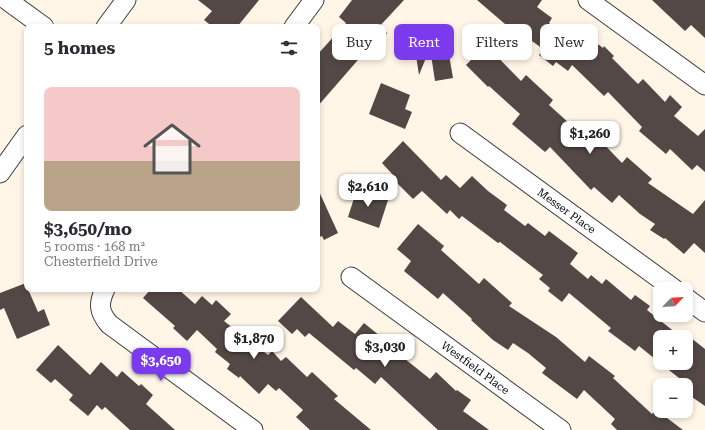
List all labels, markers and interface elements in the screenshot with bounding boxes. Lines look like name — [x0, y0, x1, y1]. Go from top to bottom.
chip: Buy — [332, 24, 386, 60]
chip: Rent — [394, 24, 454, 60]
chip: Filters — [462, 24, 532, 60]
chip: New — [540, 24, 598, 60]
icon: filters — [278, 37, 300, 59]
text: 5 homes — [44, 38, 115, 58]
icon: home — [136, 113, 208, 185]
pin: $1,260 — [557, 121, 623, 155]
text: $1,260 — [570, 126, 610, 141]
pin: $2,610 — [335, 174, 401, 208]
text: $2,610 — [348, 179, 388, 194]
street label: Messer Place — [535, 185, 598, 236]
text: $3,650/mo — [44, 219, 132, 239]
text: 5 rooms · 168 m² — [44, 239, 145, 254]
text: Chesterfield Drive — [44, 254, 158, 269]
north arrow — [653, 282, 693, 322]
map controls — [653, 282, 693, 418]
pin: $1,870 — [221, 326, 287, 360]
button: + — [653, 330, 693, 370]
text: $1,870 — [234, 331, 274, 346]
pin: $3,030 — [352, 334, 418, 368]
text: $3,030 — [365, 339, 405, 354]
street label: Westfield Place — [439, 339, 512, 397]
pin: $3,650 — [128, 348, 194, 382]
text: $3,650 — [141, 353, 181, 368]
button: − — [653, 378, 693, 418]

